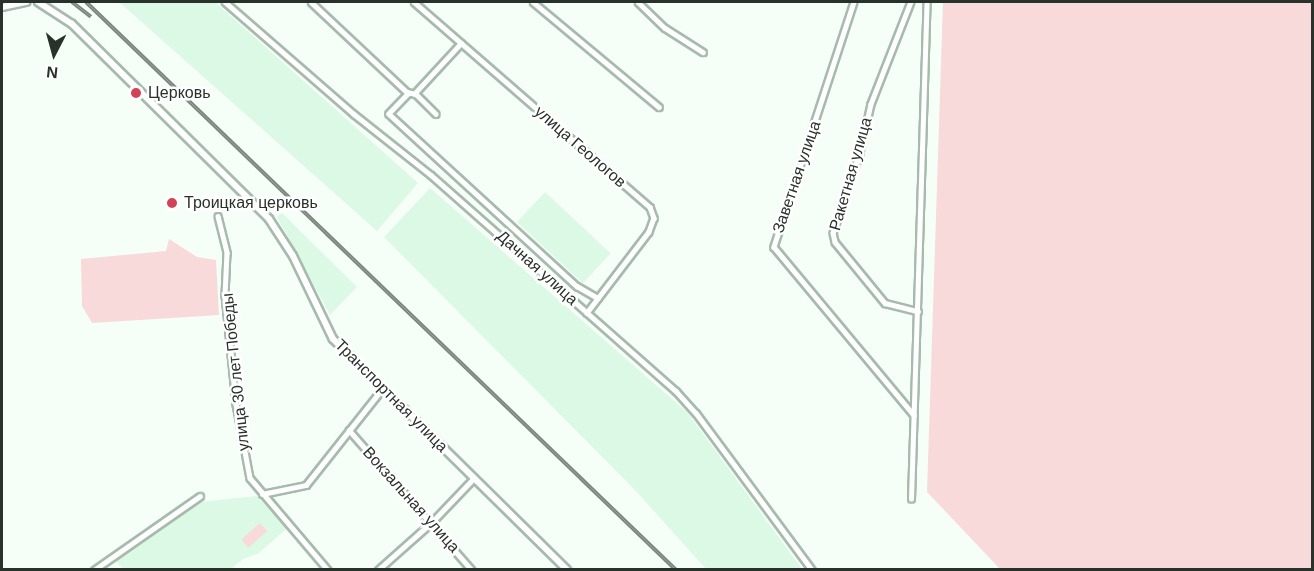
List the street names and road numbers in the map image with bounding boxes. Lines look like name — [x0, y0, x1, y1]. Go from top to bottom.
street label: улица Геологов — [530, 102, 630, 192]
street label: Ракетная улица — [826, 115, 876, 233]
street label: Заветная улица — [769, 118, 825, 236]
street label: Дачная улица — [492, 227, 582, 309]
street label: улица 30 лет Победы — [218, 292, 254, 452]
street label: Транспортная улица — [331, 336, 451, 456]
street label: Вокзальная улица — [359, 443, 463, 557]

